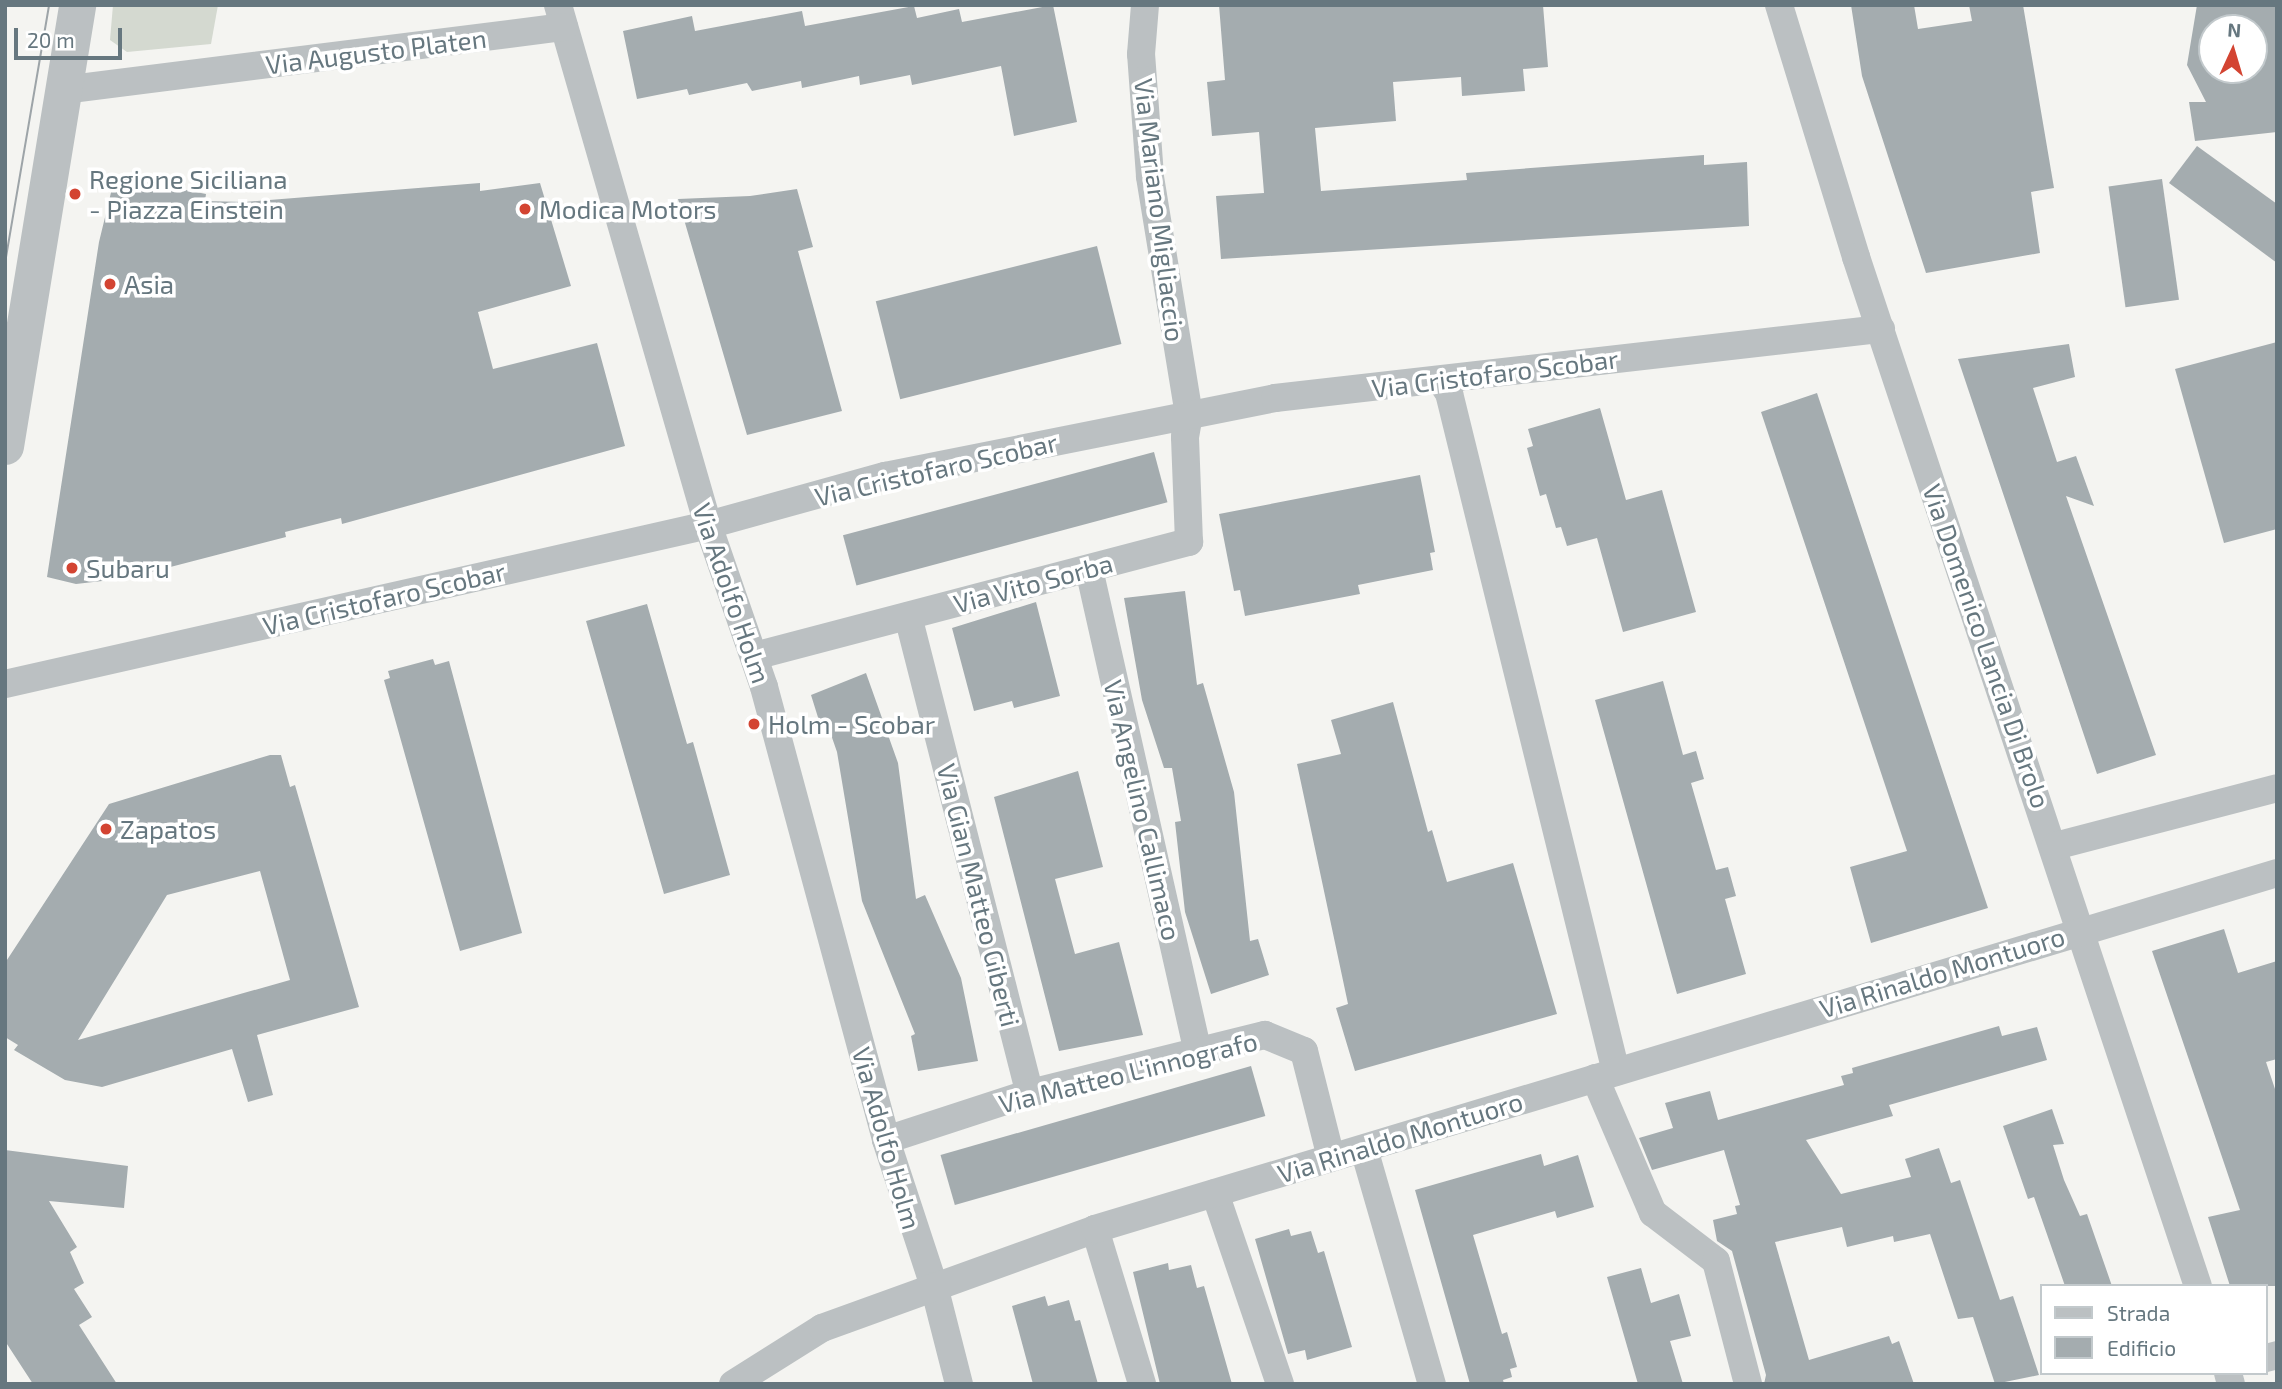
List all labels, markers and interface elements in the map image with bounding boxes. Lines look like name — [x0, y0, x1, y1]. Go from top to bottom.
scale bar — [18, 14, 126, 58]
north arrow — [2198, 14, 2268, 84]
text: N — [2227, 18, 2242, 41]
street label: Via Augusto Platen — [264, 22, 488, 80]
text: 20 m — [27, 27, 75, 52]
street label: Via Mariano Migliaccio — [1128, 77, 1192, 343]
place label: Regione Siciliana - Piazza Einstein — [89, 163, 288, 224]
marker: Regione Siciliana - Piazza Einstein — [67, 186, 83, 202]
place label: Modica Motors — [539, 193, 717, 225]
marker: Modica Motors — [517, 201, 533, 217]
place label: Asia — [124, 268, 174, 300]
marker: Asia — [102, 276, 118, 292]
street label: Via Cristofaro Scobar — [1370, 342, 1620, 404]
street label: Via Cristofaro Scobar — [812, 426, 1060, 512]
street label: Via Domenico Lancia Di Brolo — [1917, 480, 2057, 812]
street label: Via Adolfo Holm — [687, 499, 777, 687]
street label: Via Vito Sorba — [950, 547, 1116, 619]
place label: Subaru — [86, 552, 170, 584]
street label: Via Cristofaro Scobar — [260, 555, 508, 641]
marker: Subaru — [64, 560, 80, 576]
street label: Via Angelino Callimaco — [1098, 676, 1188, 944]
place label: Holm - Scobar — [768, 708, 935, 740]
marker: Holm - Scobar — [746, 716, 762, 732]
street label: Via Gian Matteo Giberti — [931, 760, 1027, 1030]
place label: Zapatos — [120, 813, 216, 845]
marker: Zapatos — [98, 821, 114, 837]
street label: Via Rinaldo Montuoro — [1816, 920, 2068, 1024]
street label: Via Matteo L'innografo — [995, 1025, 1261, 1119]
street label: Via Adolfo Holm — [846, 1043, 928, 1233]
street label: Via Rinaldo Montuoro — [1274, 1085, 1526, 1189]
legend — [2040, 1284, 2268, 1375]
text: Strada — [2107, 1300, 2170, 1325]
text: Edificio — [2107, 1335, 2176, 1360]

